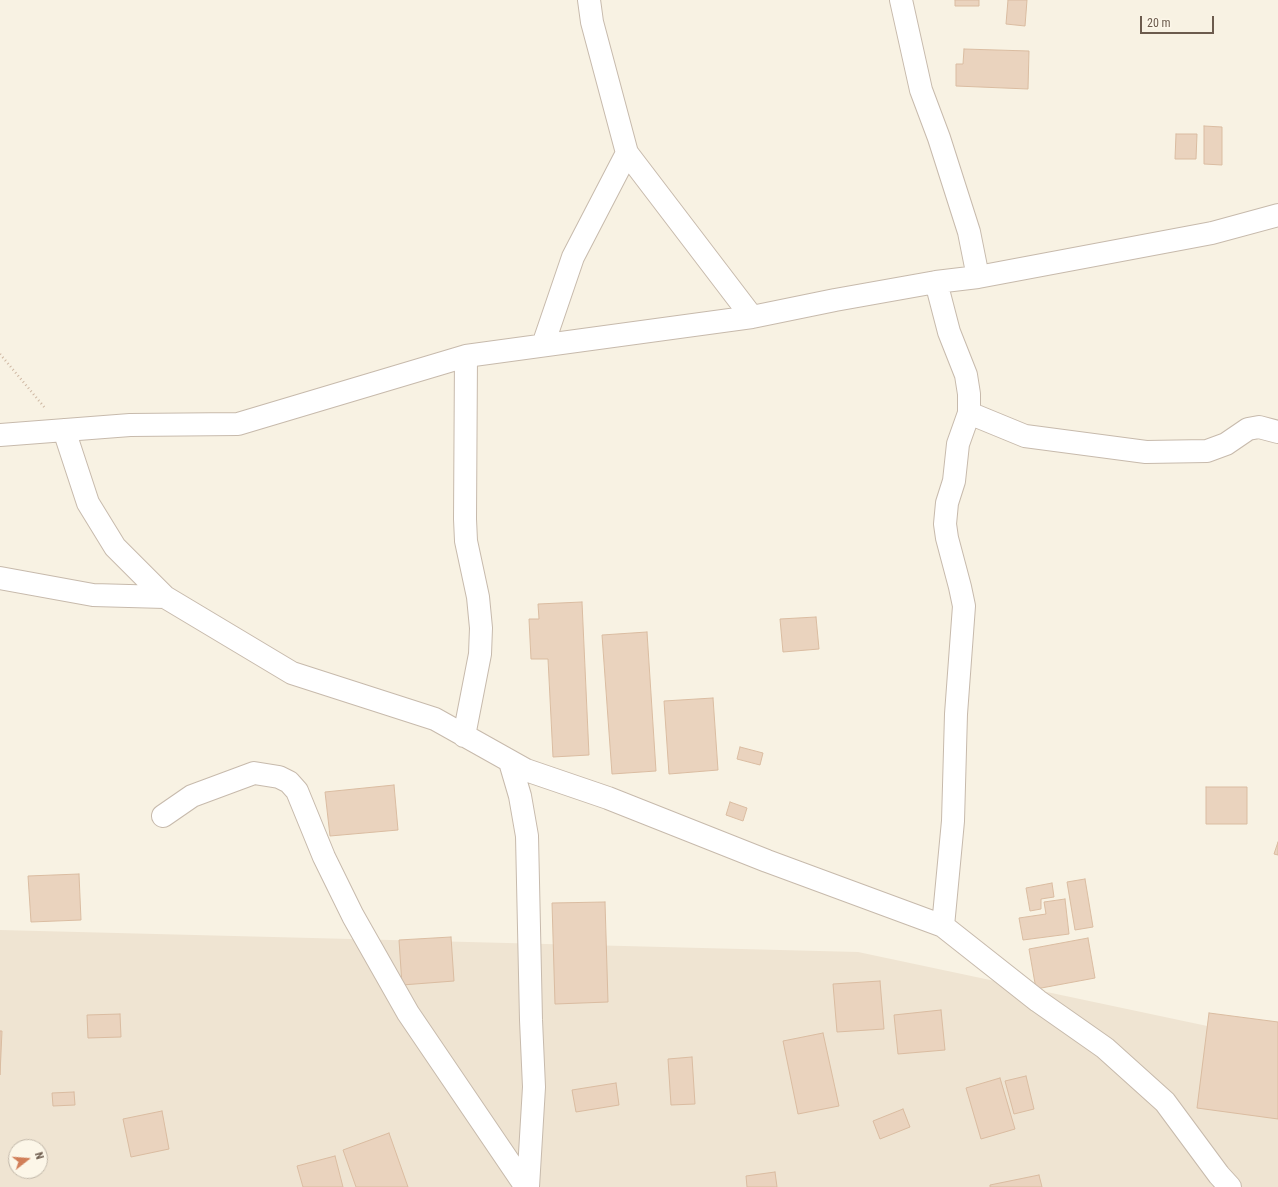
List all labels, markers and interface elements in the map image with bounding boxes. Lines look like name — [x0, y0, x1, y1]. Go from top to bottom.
scale bar — [1142, 8, 1216, 34]
text: 20 m — [1147, 16, 1171, 30]
north arrow — [8, 1139, 48, 1179]
text: N — [32, 1151, 46, 1161]

